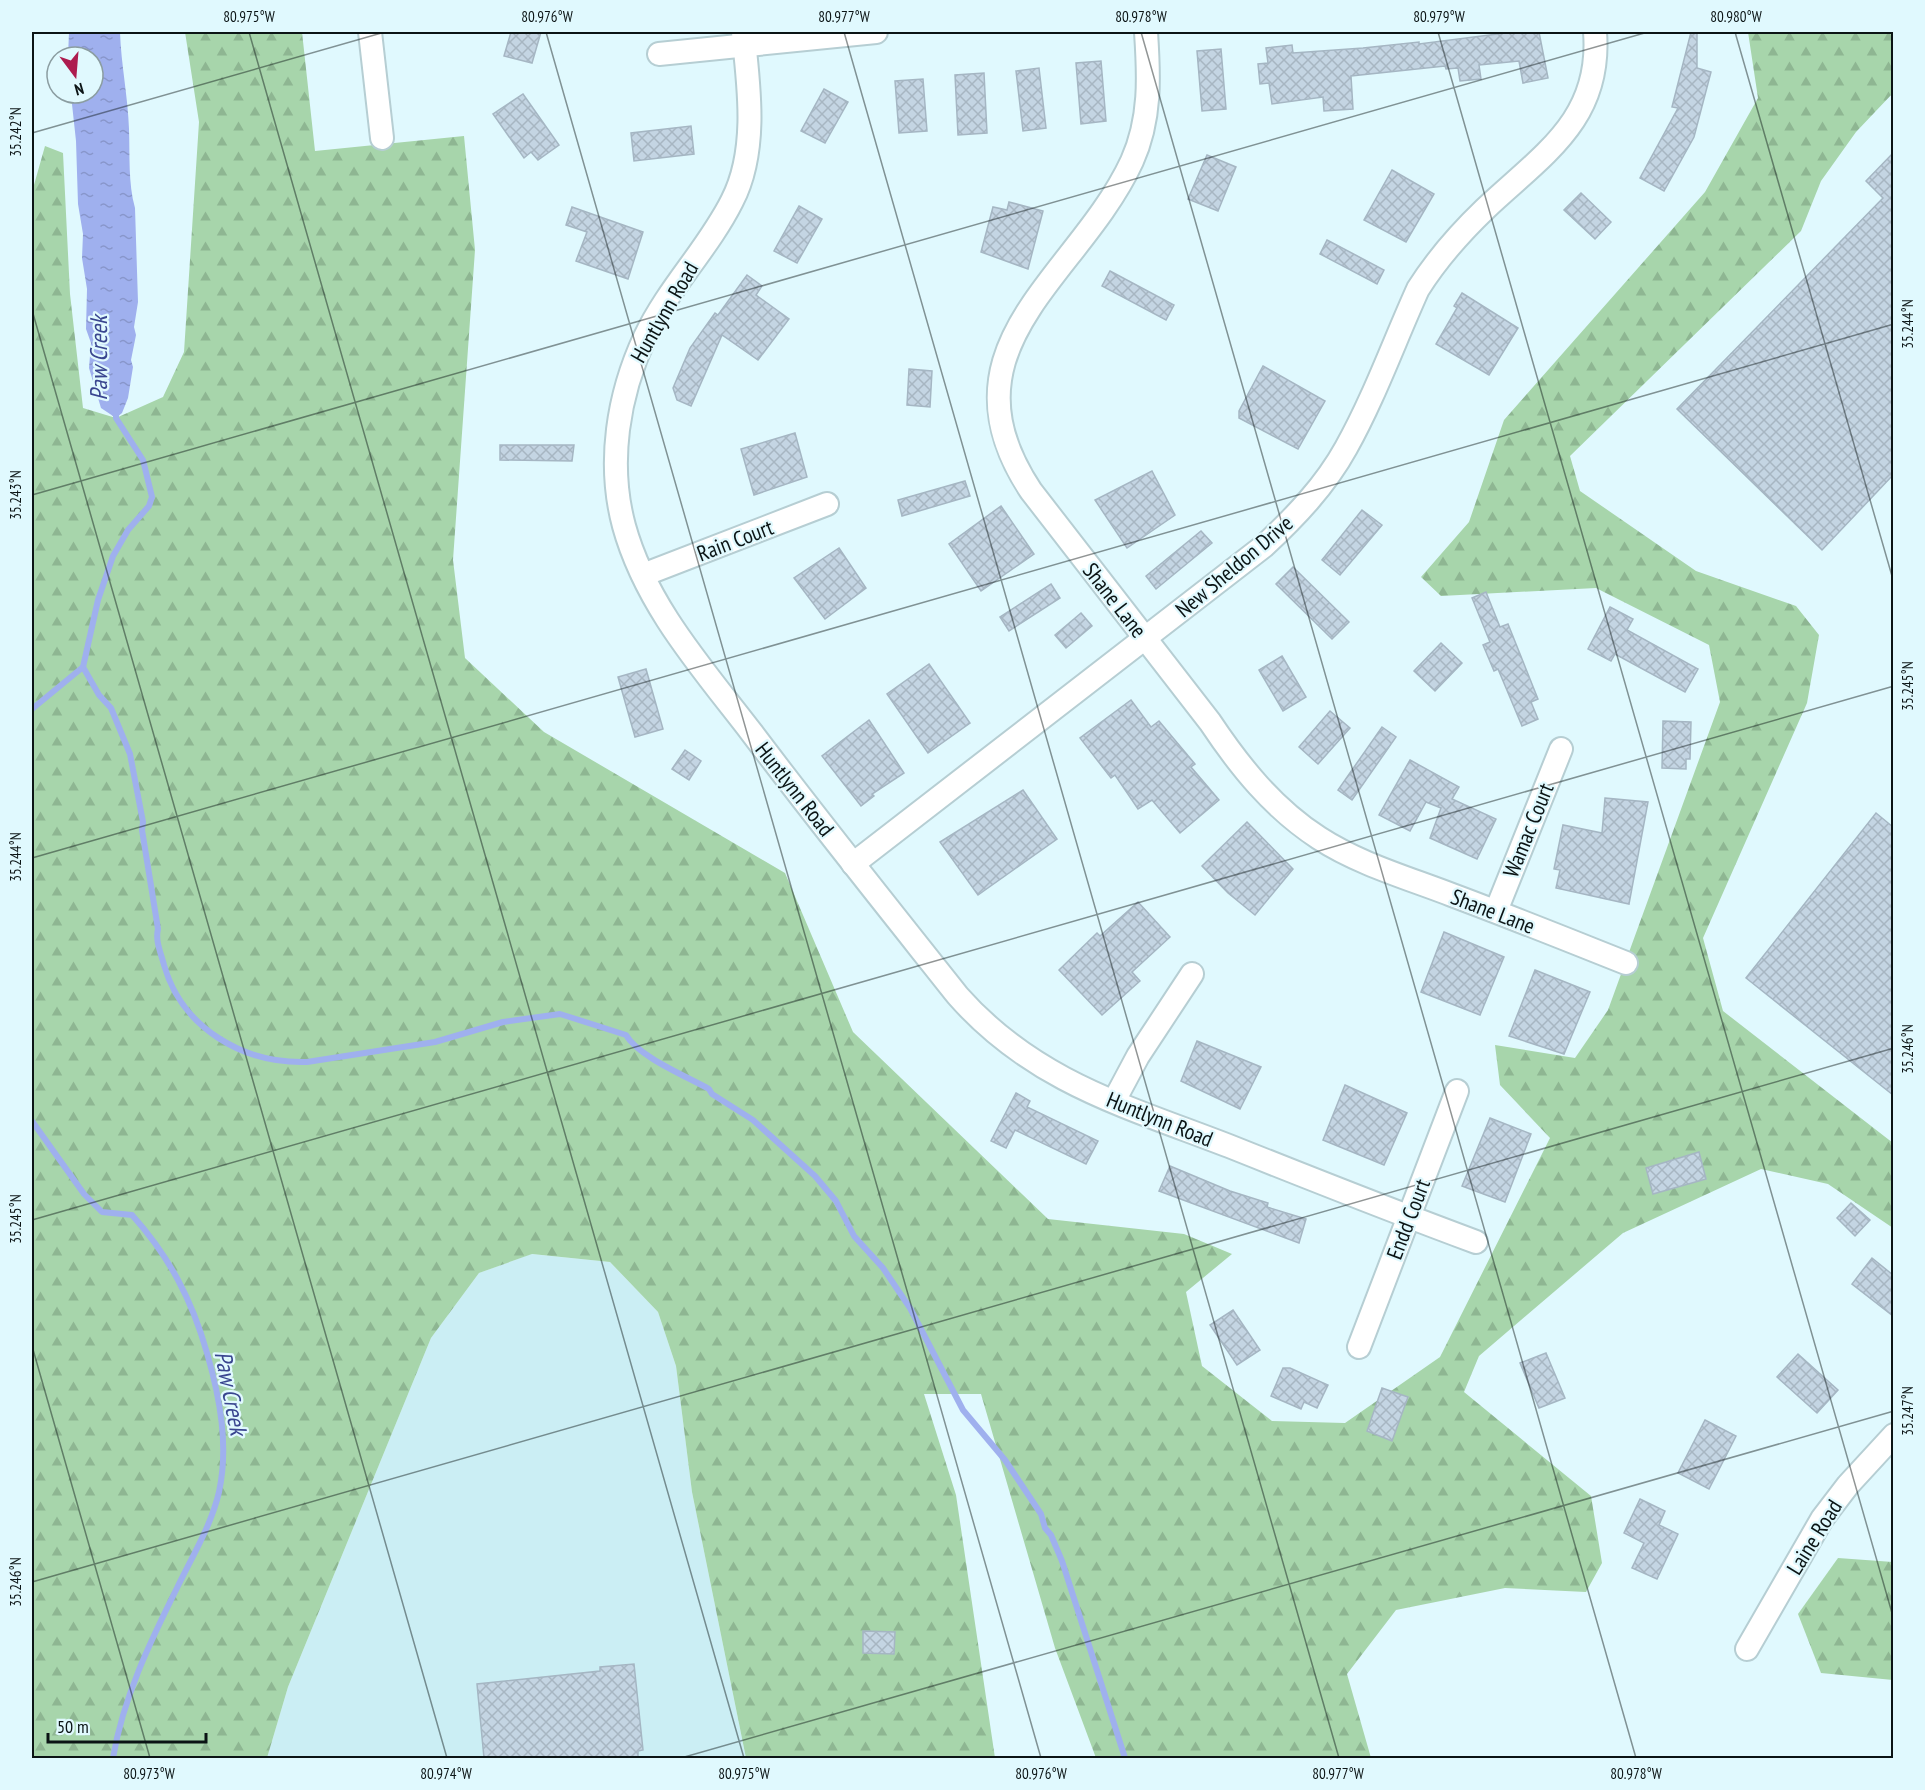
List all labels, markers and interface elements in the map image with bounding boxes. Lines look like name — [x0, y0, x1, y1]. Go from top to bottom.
text: 80.975°W — [223, 7, 275, 26]
text: 80.976°W — [521, 7, 573, 26]
text: 80.977°W — [818, 7, 870, 26]
text: 80.978°W — [1115, 7, 1167, 26]
text: 80.979°W — [1413, 7, 1465, 26]
text: 80.980°W — [1710, 7, 1762, 26]
north arrow — [45, 45, 105, 105]
text: N — [72, 79, 86, 100]
text: 35.242°N — [6, 107, 25, 157]
street label: Huntlynn Road — [624, 257, 704, 367]
text: 35.244°N — [1898, 299, 1917, 349]
water label: Paw Creek — [83, 313, 114, 400]
text: 35.243°N — [6, 470, 25, 520]
street label: New Sheldon Drive — [1170, 509, 1298, 623]
street label: Rain Court — [693, 513, 777, 567]
street label: Shane Lane — [1077, 557, 1153, 643]
text: 35.245°N — [1898, 661, 1917, 711]
street label: Huntlynn Road — [750, 736, 840, 842]
street label: Wamac Court — [1496, 779, 1560, 881]
text: 35.244°N — [6, 832, 25, 882]
street label: Shane Lane — [1447, 882, 1539, 940]
text: 35.246°N — [1898, 1024, 1917, 1074]
street label: Huntlynn Road — [1103, 1085, 1217, 1153]
street label: Endd Court — [1380, 1175, 1436, 1263]
text: 35.245°N — [6, 1194, 25, 1244]
water label: Paw Creek — [208, 1348, 255, 1440]
text: 35.247°N — [1898, 1386, 1917, 1436]
street label: Laine Road — [1780, 1494, 1848, 1580]
text: 35.246°N — [6, 1557, 25, 1607]
scale bar — [48, 1706, 206, 1744]
text: 50 m — [57, 1715, 89, 1738]
text: 80.973°W — [123, 1764, 175, 1783]
text: 80.974°W — [420, 1764, 472, 1783]
text: 80.975°W — [718, 1764, 770, 1783]
text: 80.976°W — [1015, 1764, 1067, 1783]
text: 80.977°W — [1312, 1764, 1364, 1783]
text: 80.978°W — [1610, 1764, 1662, 1783]

